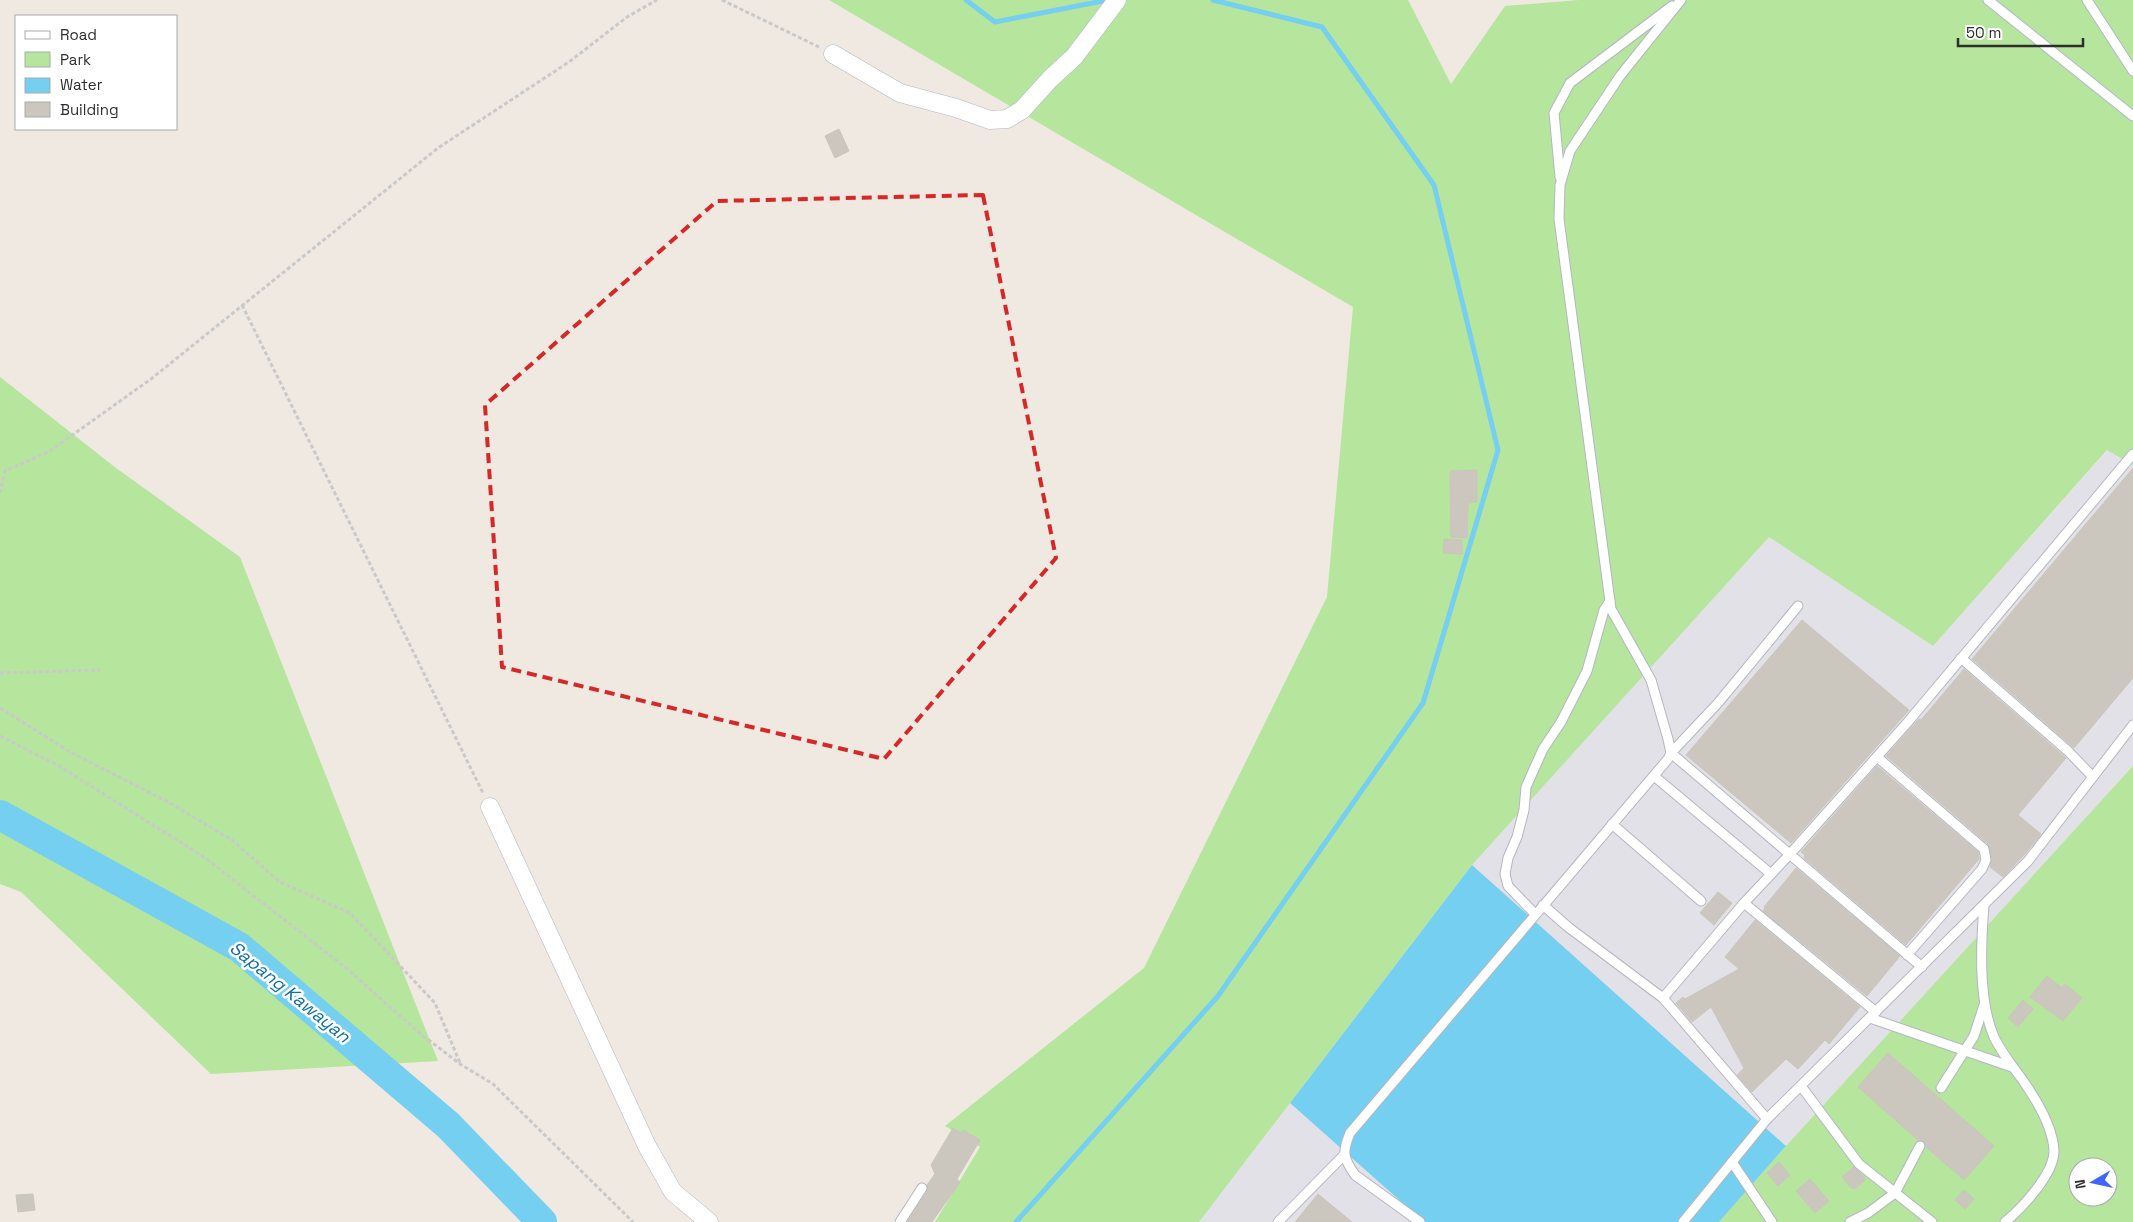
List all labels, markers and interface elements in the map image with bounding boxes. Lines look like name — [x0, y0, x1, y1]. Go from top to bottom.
legend — [15, 15, 178, 130]
scale bar — [1958, 15, 2083, 47]
text: 50 m — [1966, 23, 2001, 42]
text: Road — [60, 25, 97, 44]
text: Park — [60, 50, 91, 69]
text: Water — [60, 75, 103, 94]
text: Building — [60, 100, 119, 119]
water label: Sapang Kawayan — [225, 936, 356, 1048]
north arrow — [2068, 1157, 2118, 1207]
text: N — [2071, 1178, 2090, 1190]

